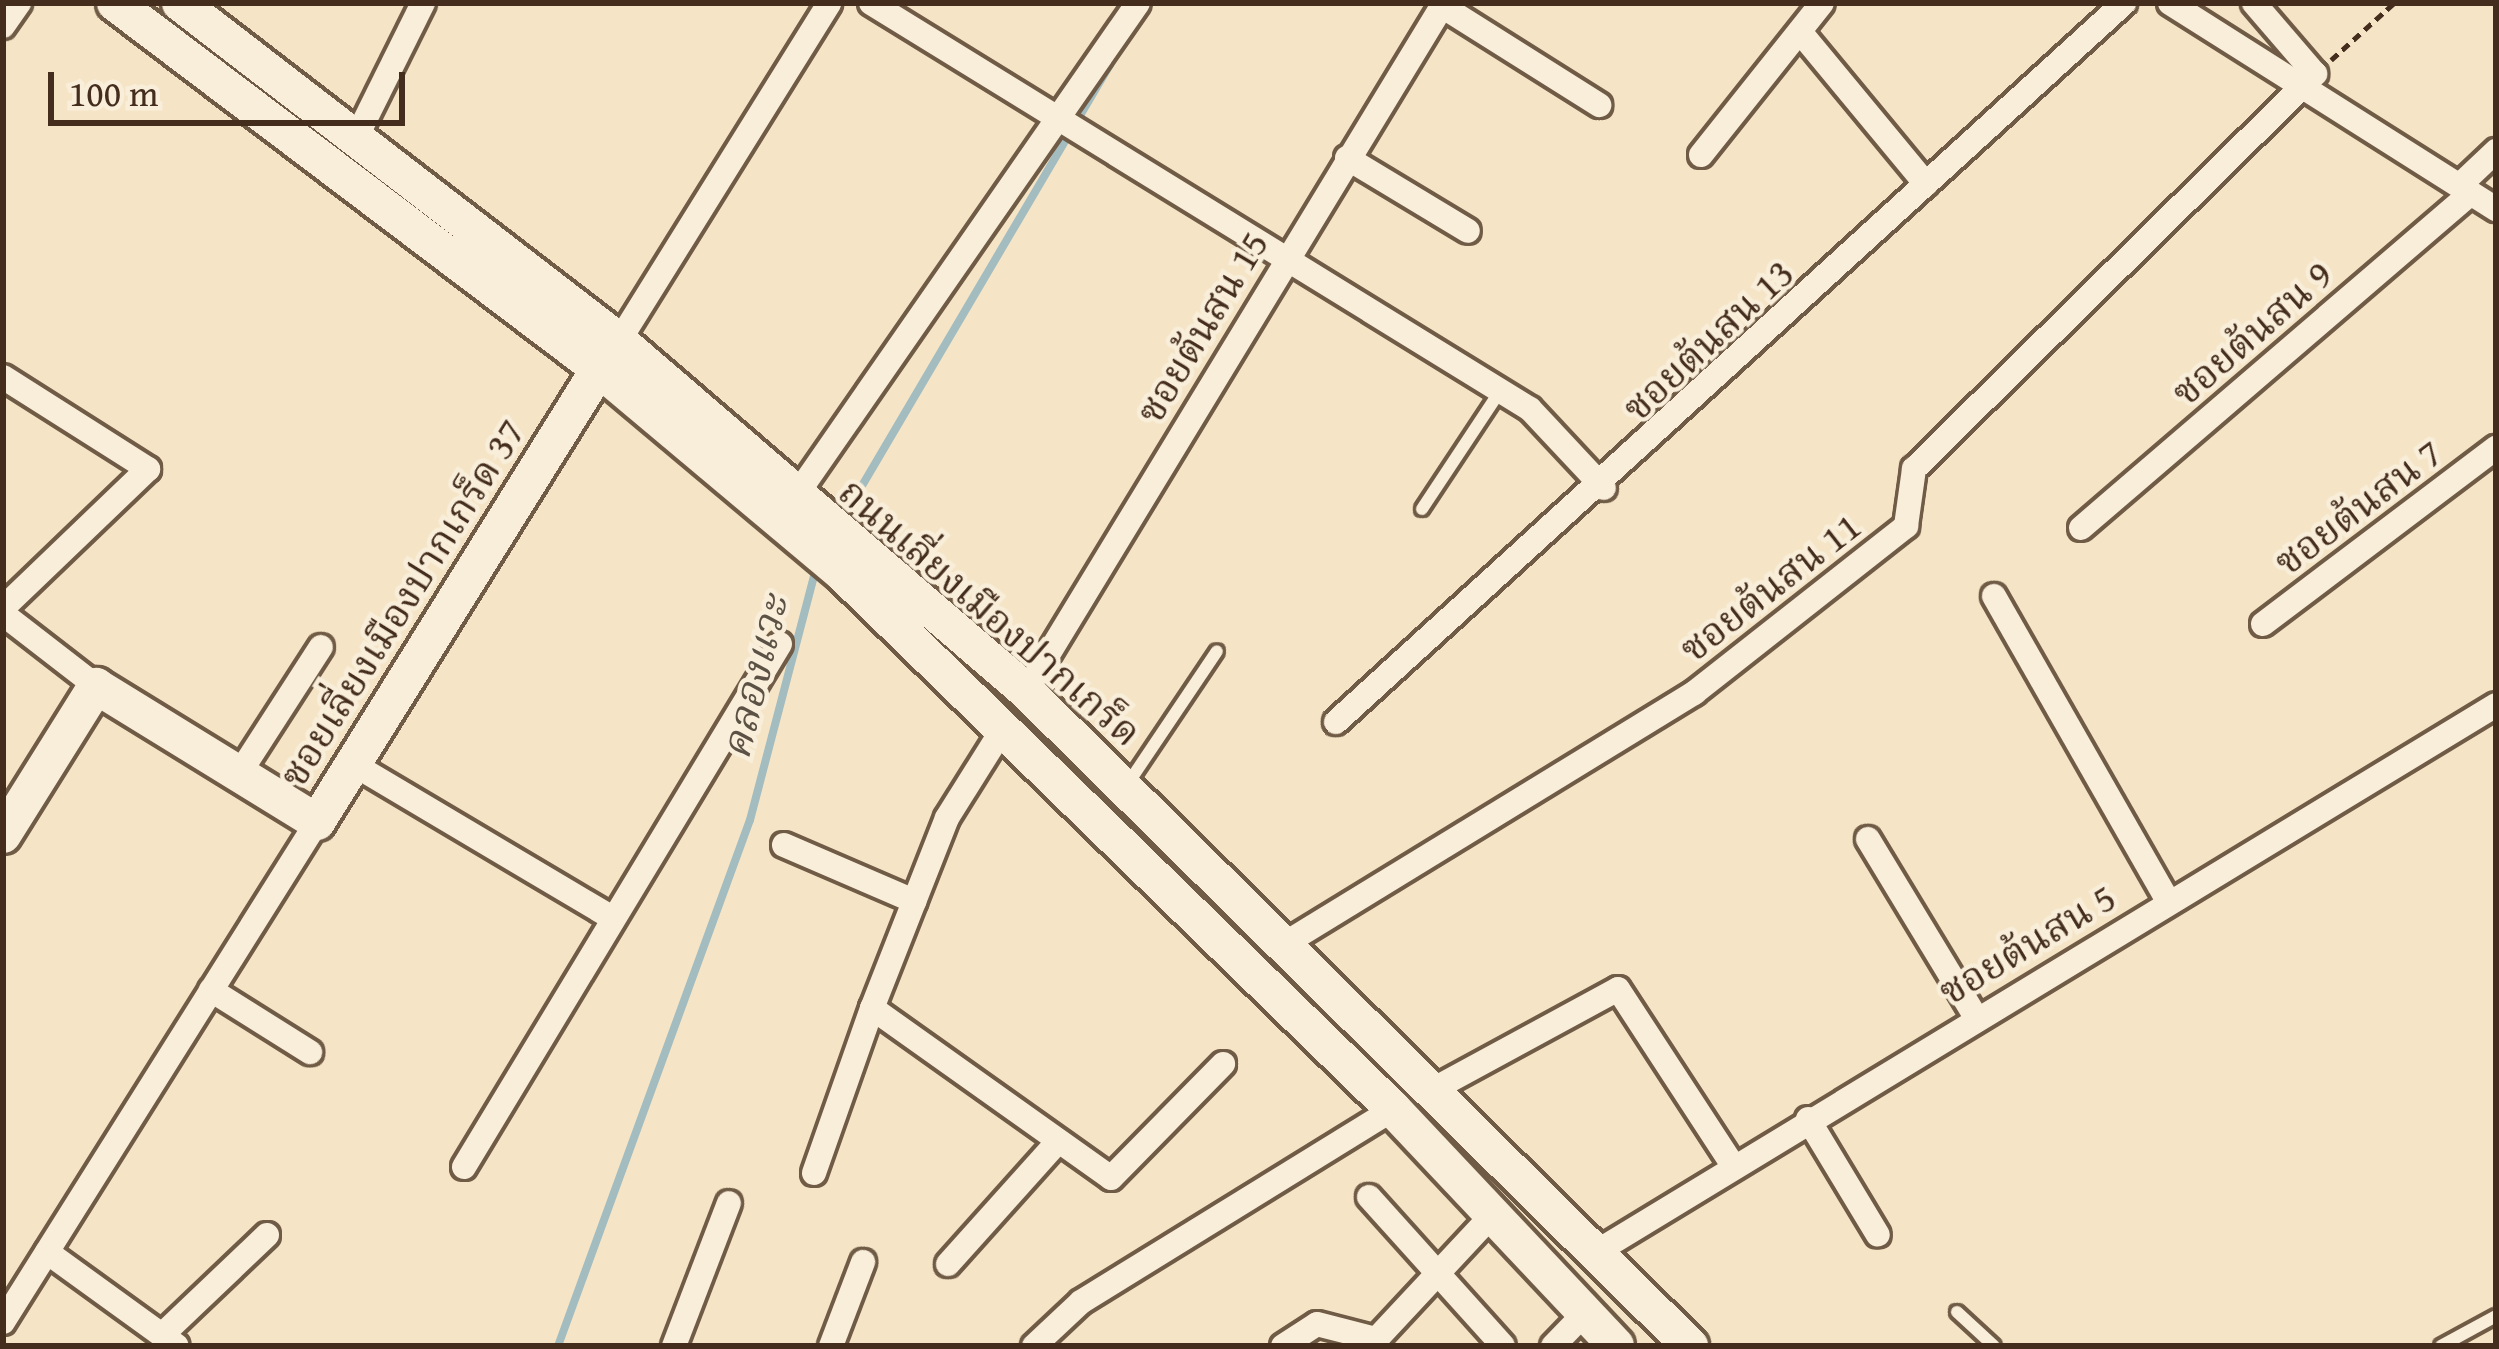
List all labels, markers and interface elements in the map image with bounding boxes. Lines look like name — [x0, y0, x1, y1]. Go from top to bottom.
scale bar — [54, 48, 411, 122]
text: 100 m — [69, 66, 158, 119]
street label: ซอยต้นสน 15 — [1126, 222, 1278, 432]
street label: ซอยต้นสน 13 — [1613, 249, 1803, 431]
street label: ซอยต้นสน 9 — [2162, 251, 2342, 415]
street label: ซอยเลี่ยงเมืองปากเกร็ด 37 — [269, 410, 535, 796]
street label: ซอยต้นสน 7 — [2265, 429, 2451, 585]
street label: ถนนเลี่ยงเมืองปากเกร็ด — [829, 468, 1151, 756]
street label: ซอยต้นสน 11 — [1670, 502, 1870, 672]
water label: คลองแวะ — [709, 590, 799, 764]
street label: ซอยต้นสน 5 — [1930, 873, 2124, 1015]

